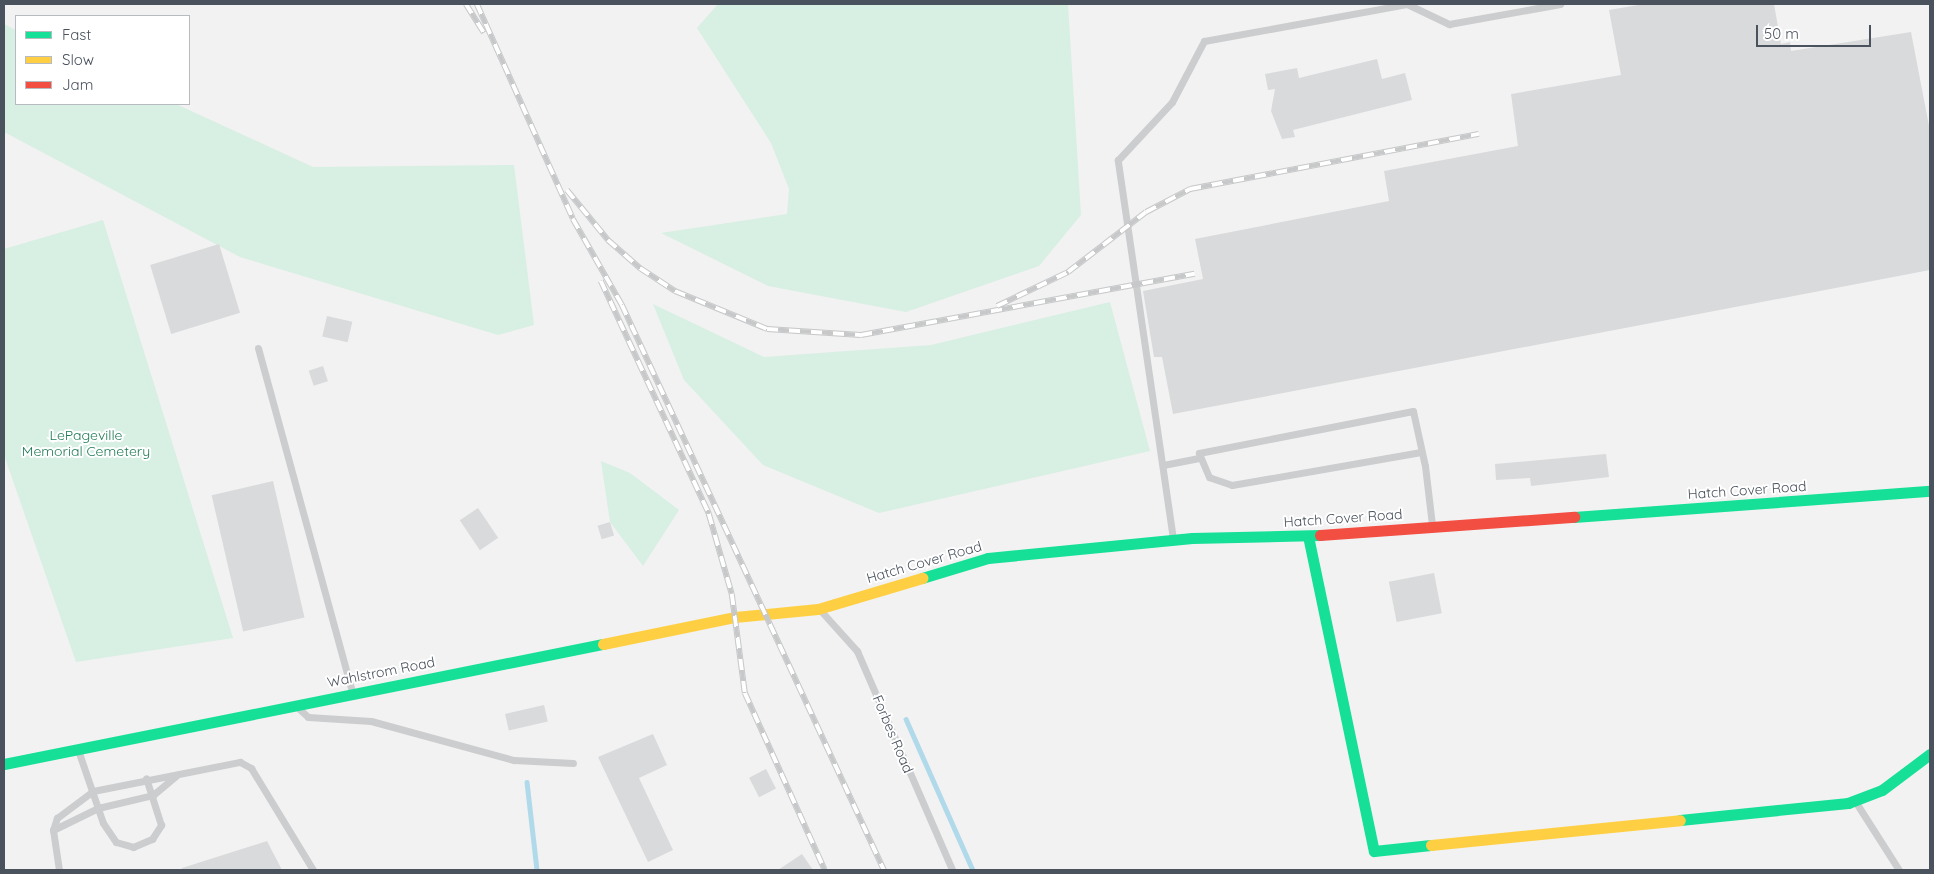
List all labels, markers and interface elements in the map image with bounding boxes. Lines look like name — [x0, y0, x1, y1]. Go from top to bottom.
legend — [15, 15, 190, 105]
scale bar — [1759, 15, 1874, 47]
text: 50 m — [1764, 24, 1799, 43]
text: Fast — [62, 25, 91, 44]
text: Slow — [62, 50, 94, 69]
text: Jam — [62, 75, 93, 94]
park label: LePageville Memorial Cemetery — [22, 427, 150, 460]
street label: Hatch Cover Road — [1687, 477, 1807, 503]
street label: Hatch Cover Road — [1283, 505, 1403, 531]
street label: Hatch Cover Road — [864, 538, 984, 586]
street label: Wahlstrom Road — [326, 653, 436, 691]
street label: Forbes Road — [869, 692, 917, 776]

